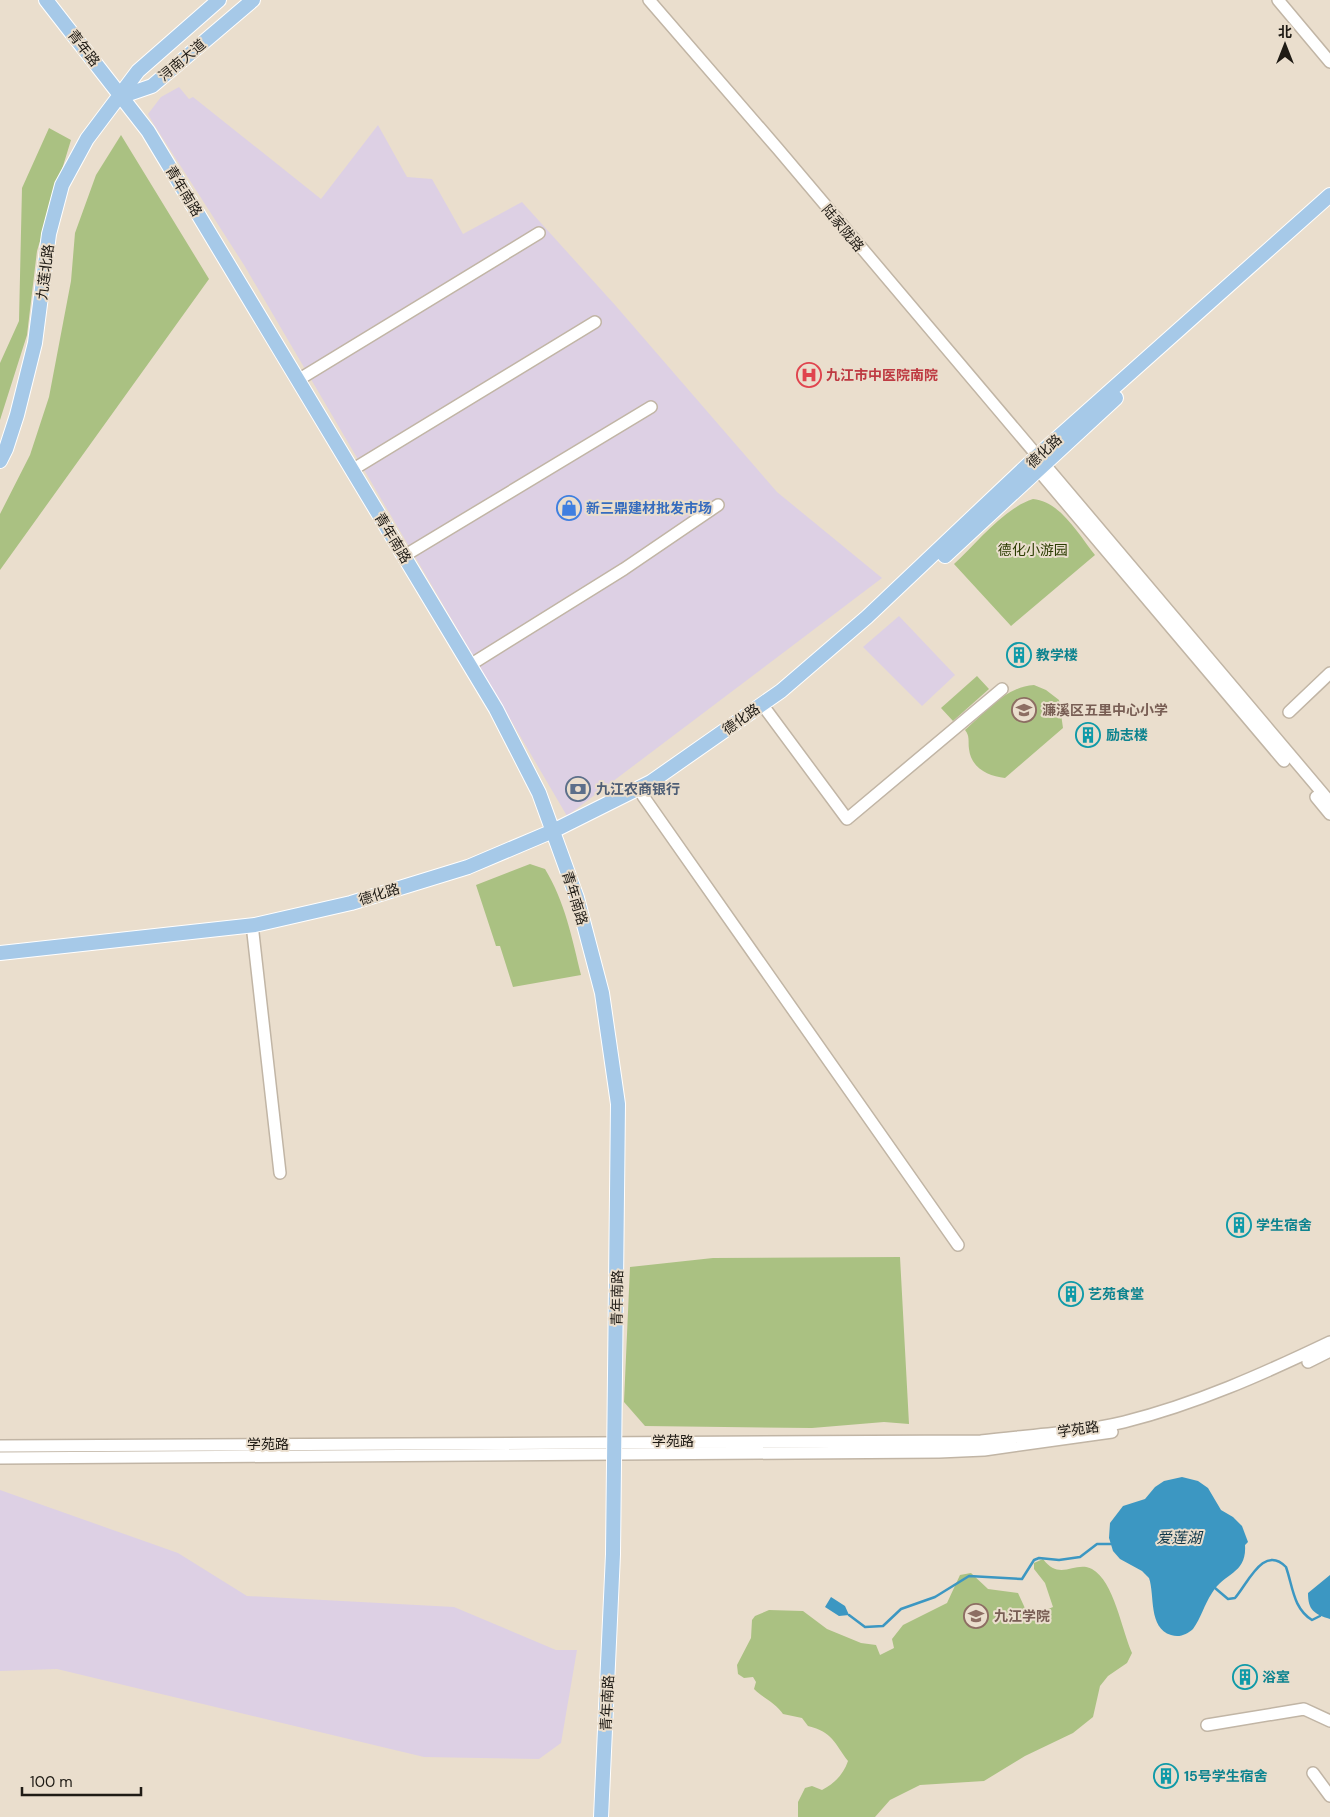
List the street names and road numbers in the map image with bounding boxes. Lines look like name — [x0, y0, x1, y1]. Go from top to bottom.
street label: 青年路 — [64, 26, 104, 70]
street label: 浔南大道 — [155, 35, 209, 85]
street label: 青年南路 — [162, 162, 206, 220]
street label: 陆家陇路 — [818, 201, 868, 255]
street label: 九莲北路 — [33, 243, 57, 301]
street label: 德化路 — [1023, 430, 1065, 472]
street label: 青年南路 — [371, 509, 415, 567]
street label: 德化路 — [719, 700, 763, 738]
street label: 青年南路 — [558, 869, 592, 927]
street label: 德化路 — [356, 879, 402, 909]
street label: 青年南路 — [608, 1270, 626, 1326]
street label: 学苑路 — [1056, 1417, 1100, 1441]
street label: 学苑路 — [652, 1432, 694, 1450]
street label: 学苑路 — [247, 1435, 289, 1453]
street label: 青年南路 — [597, 1675, 617, 1731]

